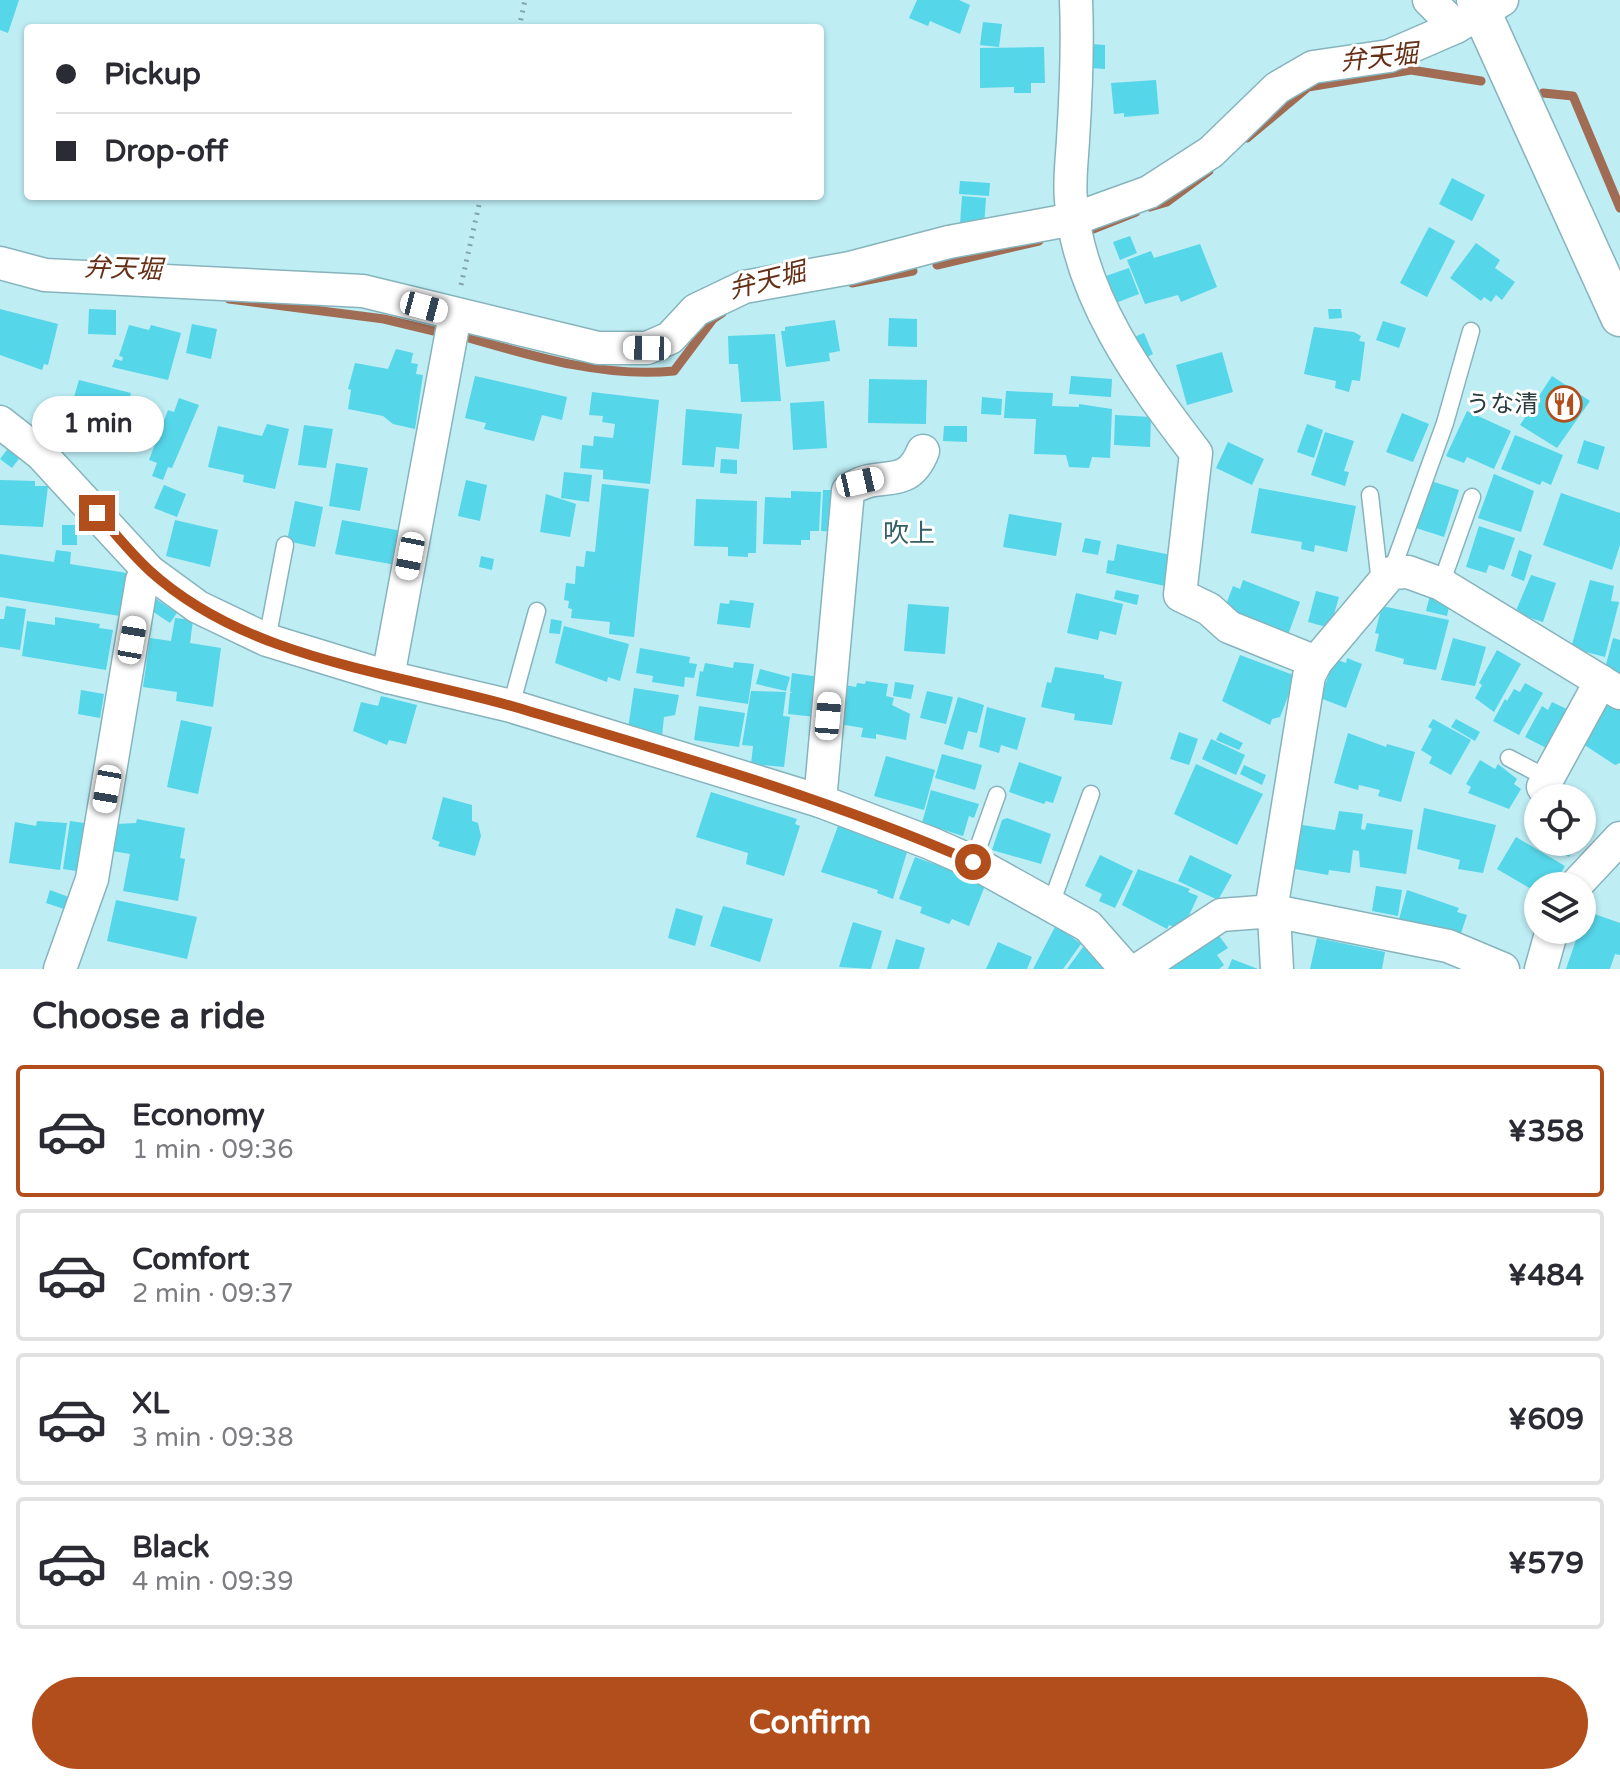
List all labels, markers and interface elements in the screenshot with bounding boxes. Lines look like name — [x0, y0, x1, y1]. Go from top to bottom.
water label: 弁天堀 — [1339, 38, 1423, 77]
text: Pickup — [104, 56, 201, 93]
text: Drop-off — [104, 133, 228, 170]
water label: 弁天堀 — [83, 252, 166, 285]
water label: 弁天堀 — [726, 255, 813, 305]
car — [398, 289, 450, 325]
car — [623, 336, 671, 360]
restaurant icon: うな清 — [1545, 385, 1583, 423]
place label: うな清 — [1466, 390, 1538, 419]
callout: 1 min — [31, 397, 163, 453]
text: 1 min — [63, 408, 133, 439]
car — [834, 465, 886, 499]
route end — [79, 495, 115, 531]
district label: 吹上 — [883, 518, 935, 549]
car — [394, 530, 426, 582]
car — [116, 614, 148, 666]
car — [814, 691, 842, 741]
car — [91, 763, 123, 815]
map controls — [1524, 784, 1596, 944]
button: locate — [1524, 784, 1596, 856]
route start — [955, 844, 991, 880]
button: layers — [1524, 872, 1596, 944]
text: Choose a ride — [32, 995, 265, 1038]
icon: car — [36, 1095, 108, 1167]
text: Economy — [132, 1097, 265, 1134]
text: ¥358 — [1508, 1113, 1584, 1150]
text: 1 min · 09:36 — [132, 1134, 294, 1165]
icon: car — [36, 1239, 108, 1311]
text: Comfort — [132, 1241, 250, 1278]
text: ¥484 — [1508, 1257, 1584, 1294]
text: 2 min · 09:37 — [132, 1278, 294, 1309]
icon: car — [36, 1383, 108, 1455]
text: XL — [132, 1385, 169, 1422]
text: ¥609 — [1508, 1401, 1584, 1438]
text: 3 min · 09:38 — [132, 1422, 294, 1453]
icon: car — [36, 1527, 108, 1599]
text: Black — [132, 1529, 209, 1566]
text: ¥579 — [1508, 1545, 1584, 1582]
text: 4 min · 09:39 — [132, 1566, 294, 1597]
button: Confirm — [32, 1677, 1588, 1769]

